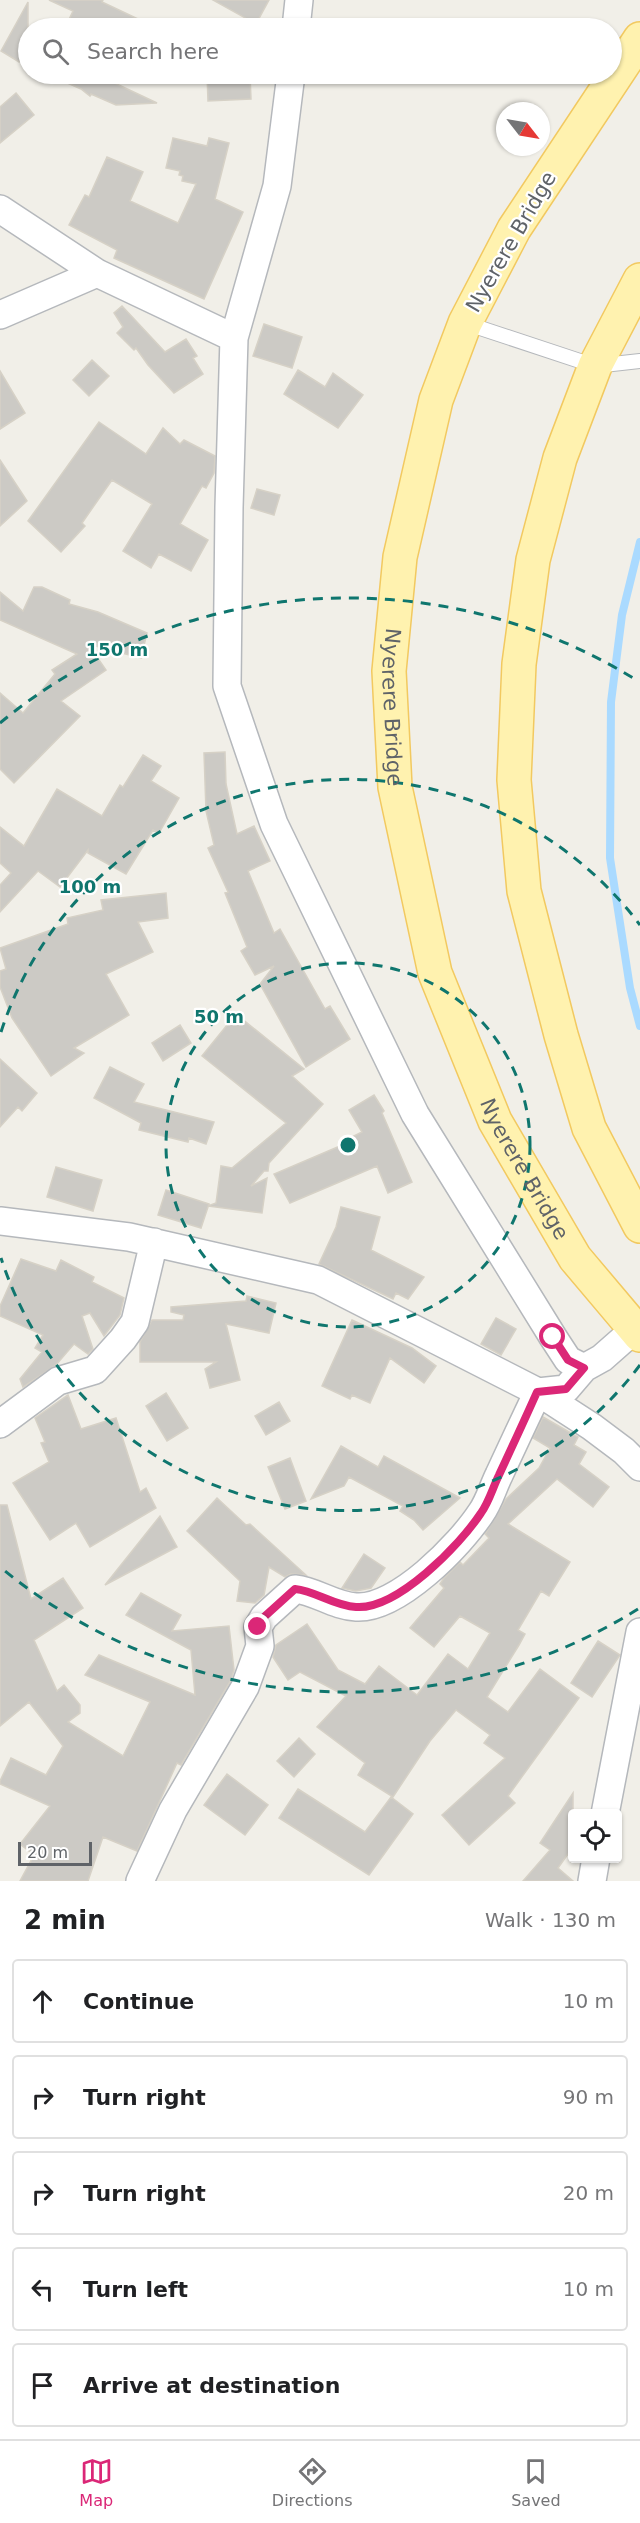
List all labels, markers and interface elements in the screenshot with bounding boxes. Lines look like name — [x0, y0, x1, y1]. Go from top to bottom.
search box — [18, 18, 622, 84]
icon: search — [39, 35, 72, 68]
text: Search here — [87, 39, 219, 64]
north arrow — [496, 102, 550, 156]
street label: Nyerere Bridge — [461, 167, 561, 317]
street label: Nyerere Bridge — [377, 627, 407, 787]
text: 150 m — [86, 639, 148, 660]
text: 100 m — [59, 876, 121, 897]
text: 50 m — [194, 1006, 244, 1027]
street label: Nyerere Bridge — [475, 1095, 574, 1244]
centre of rings — [338, 1135, 358, 1155]
route start — [539, 1323, 565, 1349]
route end — [244, 1613, 270, 1639]
map controls — [568, 1809, 622, 1863]
button: locate — [568, 1809, 622, 1863]
scale bar — [18, 1839, 92, 1866]
text: 20 m — [27, 1843, 68, 1862]
text: 2 min — [24, 1905, 106, 1935]
text: Walk · 130 m — [485, 1908, 616, 1932]
icon: ahead — [26, 1985, 59, 2018]
text: Continue — [83, 1989, 194, 2014]
text: 10 m — [563, 1989, 614, 2013]
icon: right — [26, 2081, 59, 2114]
text: Turn right — [83, 2085, 206, 2110]
text: 90 m — [563, 2085, 614, 2109]
icon: right — [26, 2177, 59, 2210]
text: Turn right — [83, 2181, 206, 2206]
text: 20 m — [563, 2181, 614, 2205]
icon: left — [26, 2273, 59, 2306]
text: Turn left — [83, 2277, 188, 2302]
text: 10 m — [563, 2277, 614, 2301]
icon: arrive — [26, 2369, 59, 2402]
text: Arrive at destination — [83, 2373, 340, 2398]
tab: Map — [79, 2455, 113, 2510]
tab: Directions — [272, 2455, 352, 2510]
tab: Saved — [511, 2455, 561, 2510]

